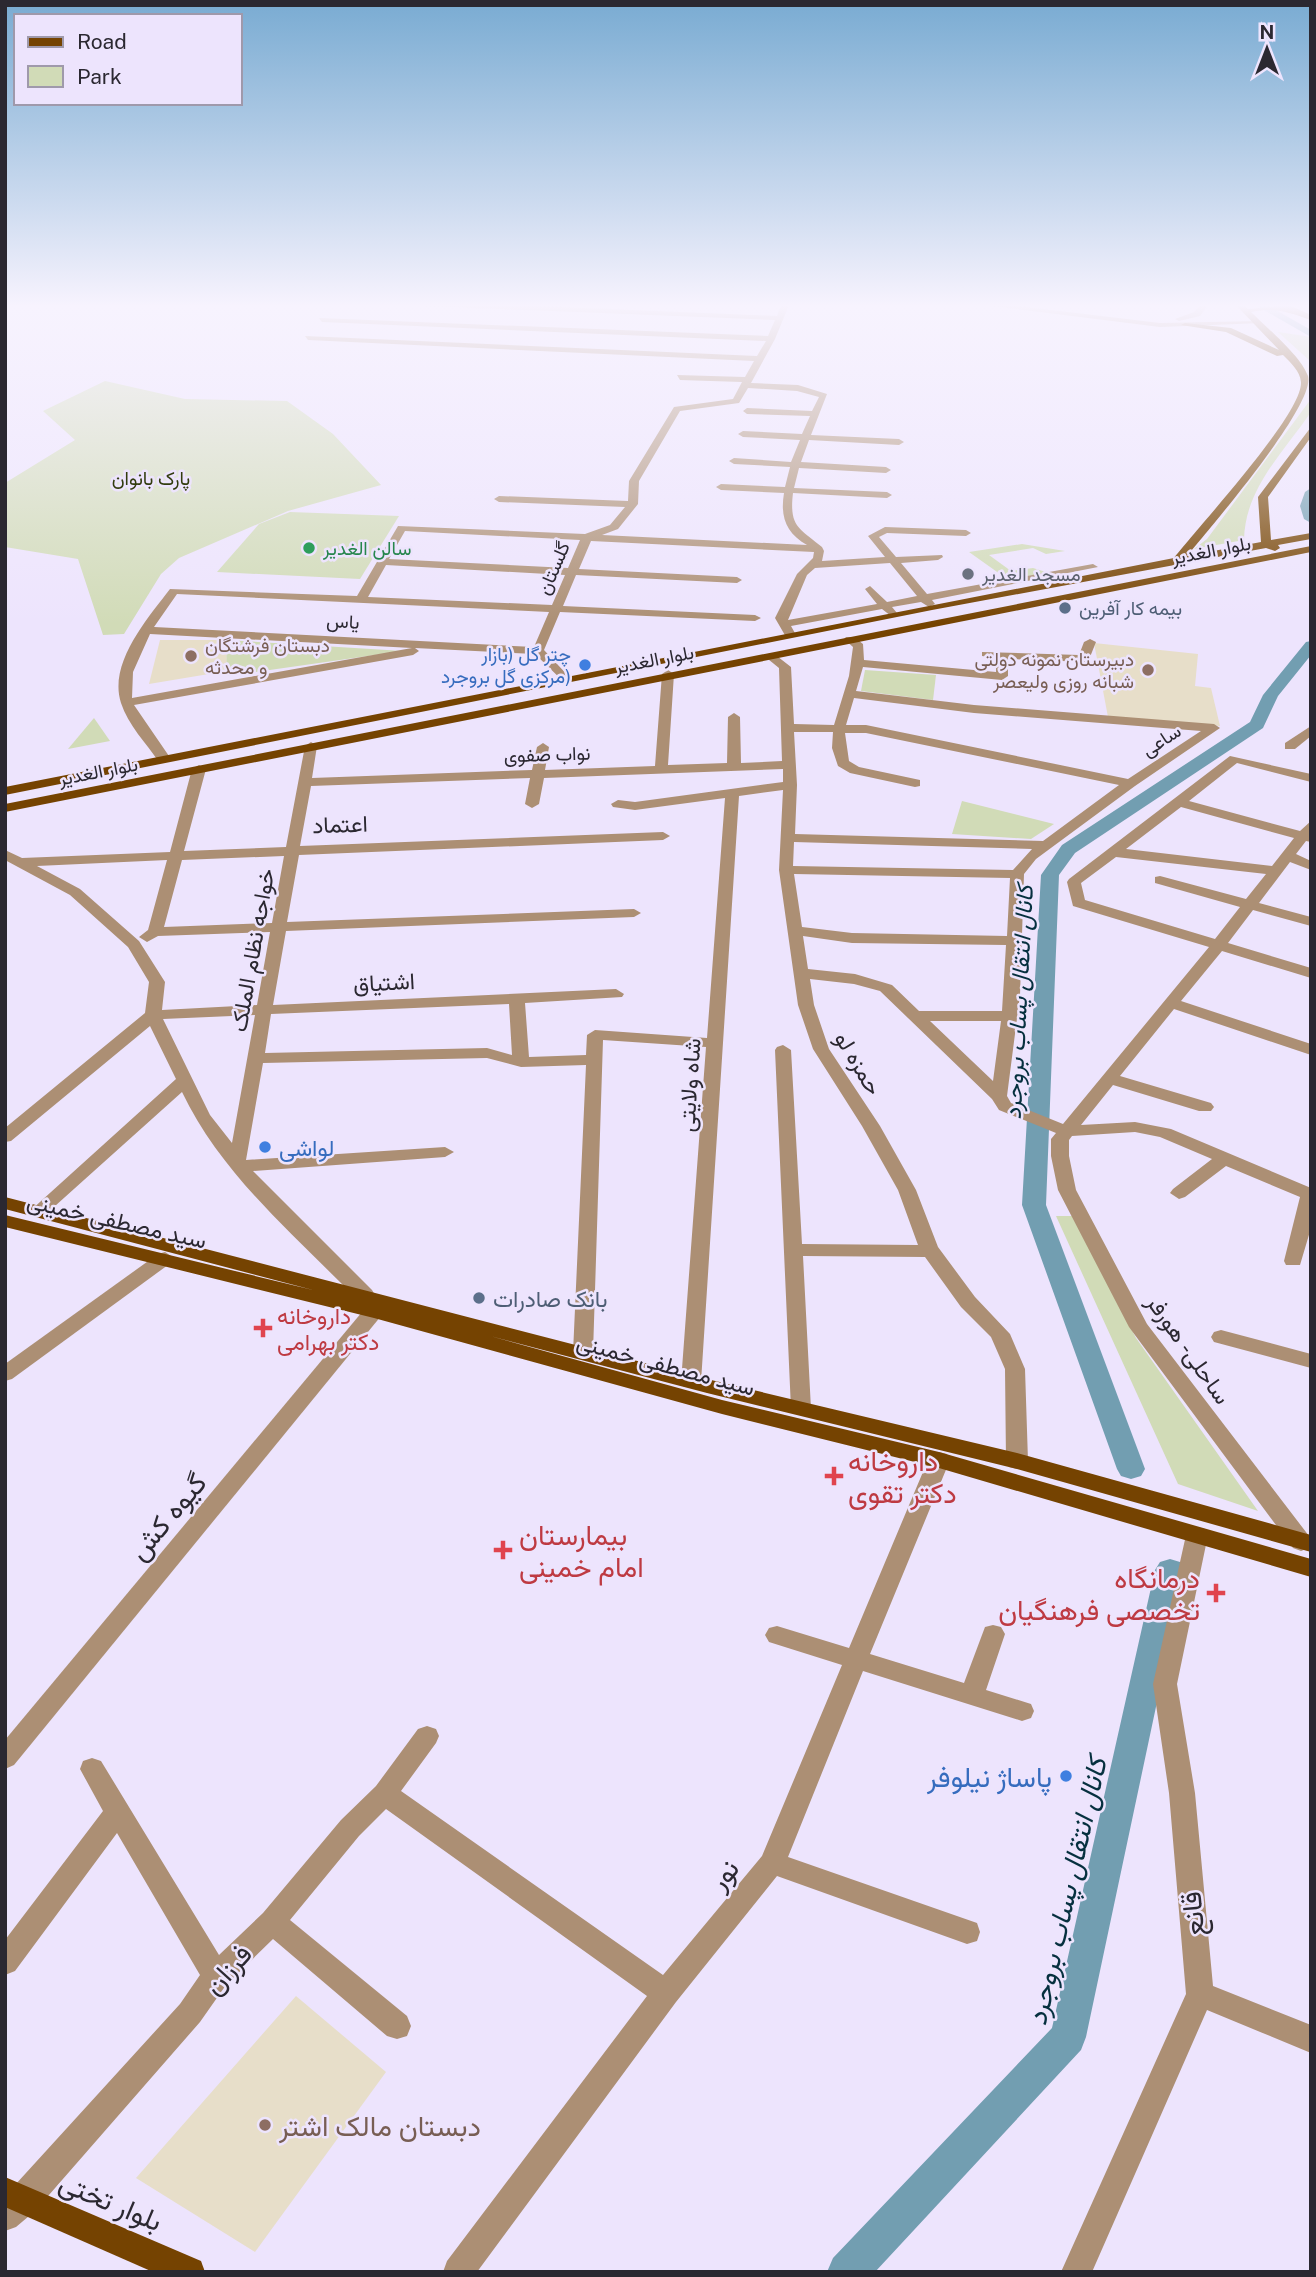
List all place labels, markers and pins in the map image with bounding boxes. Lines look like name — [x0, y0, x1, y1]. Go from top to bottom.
place label: سالن الغدیر — [322, 537, 412, 560]
marker: سالن الغدیر — [301, 540, 317, 556]
place label: مسجد الغدیر — [981, 563, 1081, 586]
marker: مسجد الغدیر — [960, 566, 976, 582]
place label: بیمه کار آفرین — [1079, 597, 1182, 620]
marker: بیمه کار آفرین — [1057, 600, 1073, 616]
place label: دبستان فرشتگان و محدثه — [205, 634, 330, 679]
place label: چتر گل (بازار مرکزی گل بروجرد) — [441, 643, 571, 688]
marker: دبستان فرشتگان و محدثه — [183, 648, 199, 664]
place label: دبیرستان نمونه دولتی شبانه روزی ولیعصر — [974, 648, 1134, 693]
marker: چتر گل (بازار مرکزی گل بروجرد) — [577, 657, 593, 673]
marker: دبیرستان نمونه دولتی شبانه روزی ولیعصر — [1140, 662, 1156, 678]
place label: لواشی — [279, 1134, 334, 1163]
marker: لواشی — [257, 1139, 273, 1155]
place label: بانک صادرات — [493, 1285, 608, 1314]
marker: بانک صادرات — [471, 1290, 487, 1306]
place label: داروخانه دکتر بهرامی — [277, 1302, 379, 1357]
marker: داروخانه دکتر بهرامی — [255, 1320, 271, 1336]
place label: داروخانه دکتر تقوی — [848, 1444, 957, 1511]
marker: داروخانه دکتر تقوی — [826, 1468, 842, 1484]
place label: بیمارستان امام خمینی — [519, 1518, 644, 1586]
marker: بیمارستان امام خمینی — [493, 1540, 513, 1560]
place label: درمانگاه تخصصی فرهنگیان — [998, 1561, 1200, 1628]
marker: درمانگاه تخصصی فرهنگیان — [1206, 1583, 1226, 1603]
place label: پاساژ نیلوفر — [926, 1760, 1052, 1796]
marker: پاساژ نیلوفر — [1058, 1768, 1074, 1784]
place label: دبستان مالک اشتر — [278, 2109, 481, 2144]
marker: دبستان مالک اشتر — [257, 2117, 273, 2133]

